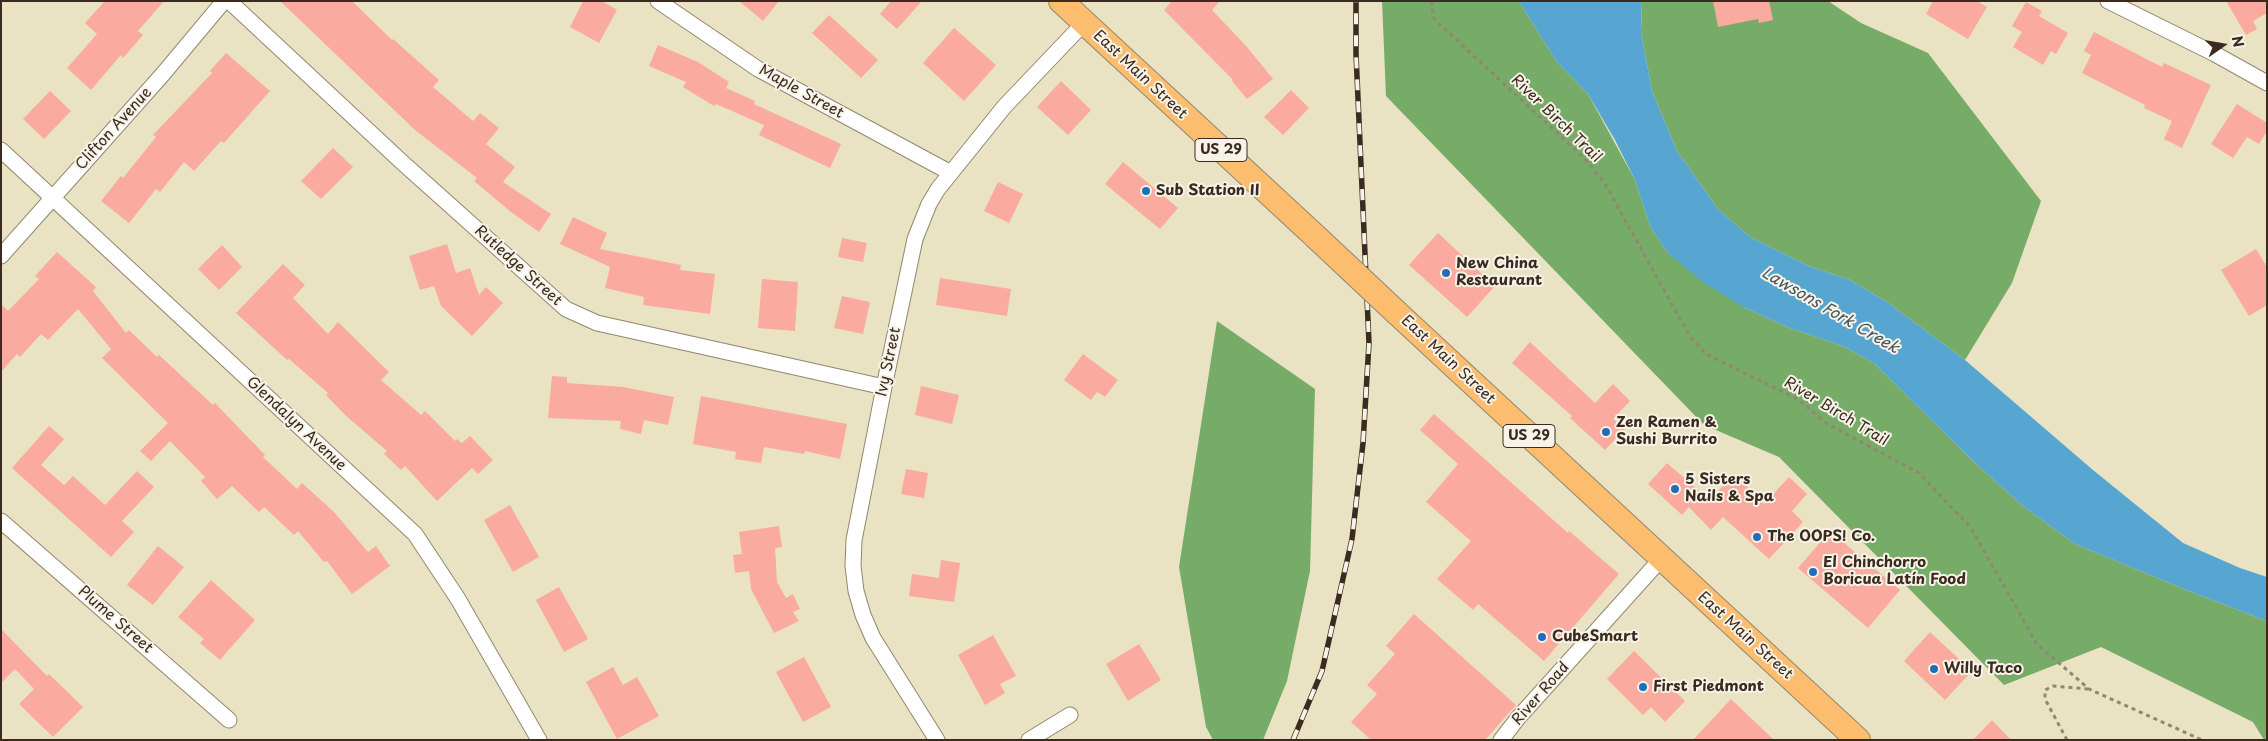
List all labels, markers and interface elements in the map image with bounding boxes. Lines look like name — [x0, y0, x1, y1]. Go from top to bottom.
north arrow — [2198, 20, 2248, 70]
street label: East Main Street — [1089, 27, 1191, 123]
text: N — [2227, 34, 2250, 49]
street label: Maple Street — [756, 61, 846, 123]
street label: River Birch Trail — [1507, 71, 1605, 167]
street label: Clifton Avenue — [72, 84, 156, 174]
road number: US 29 — [1195, 138, 1247, 162]
place label: Sub Station II — [1156, 182, 1260, 200]
marker: Sub Station II — [1140, 185, 1152, 197]
street label: Rutledge Street — [471, 222, 565, 310]
place label: New China Restaurant — [1456, 255, 1542, 290]
water label: Lawsons Fork Creek — [1758, 264, 1902, 358]
marker: New China Restaurant — [1440, 267, 1452, 279]
street label: East Main Street — [1397, 312, 1499, 408]
street label: Ivy Street — [873, 326, 905, 398]
street label: Glendalyn Avenue — [242, 373, 350, 475]
street label: River Birch Trail — [1781, 374, 1891, 450]
place label: Zen Ramen & Sushi Burrito — [1616, 414, 1717, 449]
road number: US 29 — [1503, 424, 1555, 448]
marker: Zen Ramen & Sushi Burrito — [1600, 426, 1612, 438]
place label: 5 Sisters Nails & Spa — [1685, 471, 1774, 506]
marker: 5 Sisters Nails & Spa — [1669, 483, 1681, 495]
place label: The OOPS! Co. — [1767, 528, 1875, 546]
marker: The OOPS! Co. — [1751, 531, 1763, 543]
place label: El Chinchorro Boricua Latín Food — [1823, 554, 1966, 589]
marker: El Chinchorro Boricua Latín Food — [1807, 566, 1819, 578]
street label: Plume Street — [74, 583, 156, 657]
street label: East Main Street — [1694, 589, 1796, 683]
place label: CubeSmart — [1552, 628, 1638, 646]
marker: CubeSmart — [1536, 631, 1548, 643]
street label: River Road — [1509, 659, 1573, 729]
place label: Willy Taco — [1944, 660, 2022, 678]
marker: Willy Taco — [1928, 663, 1940, 675]
place label: First Piedmont — [1653, 678, 1764, 696]
marker: First Piedmont — [1637, 681, 1649, 693]

